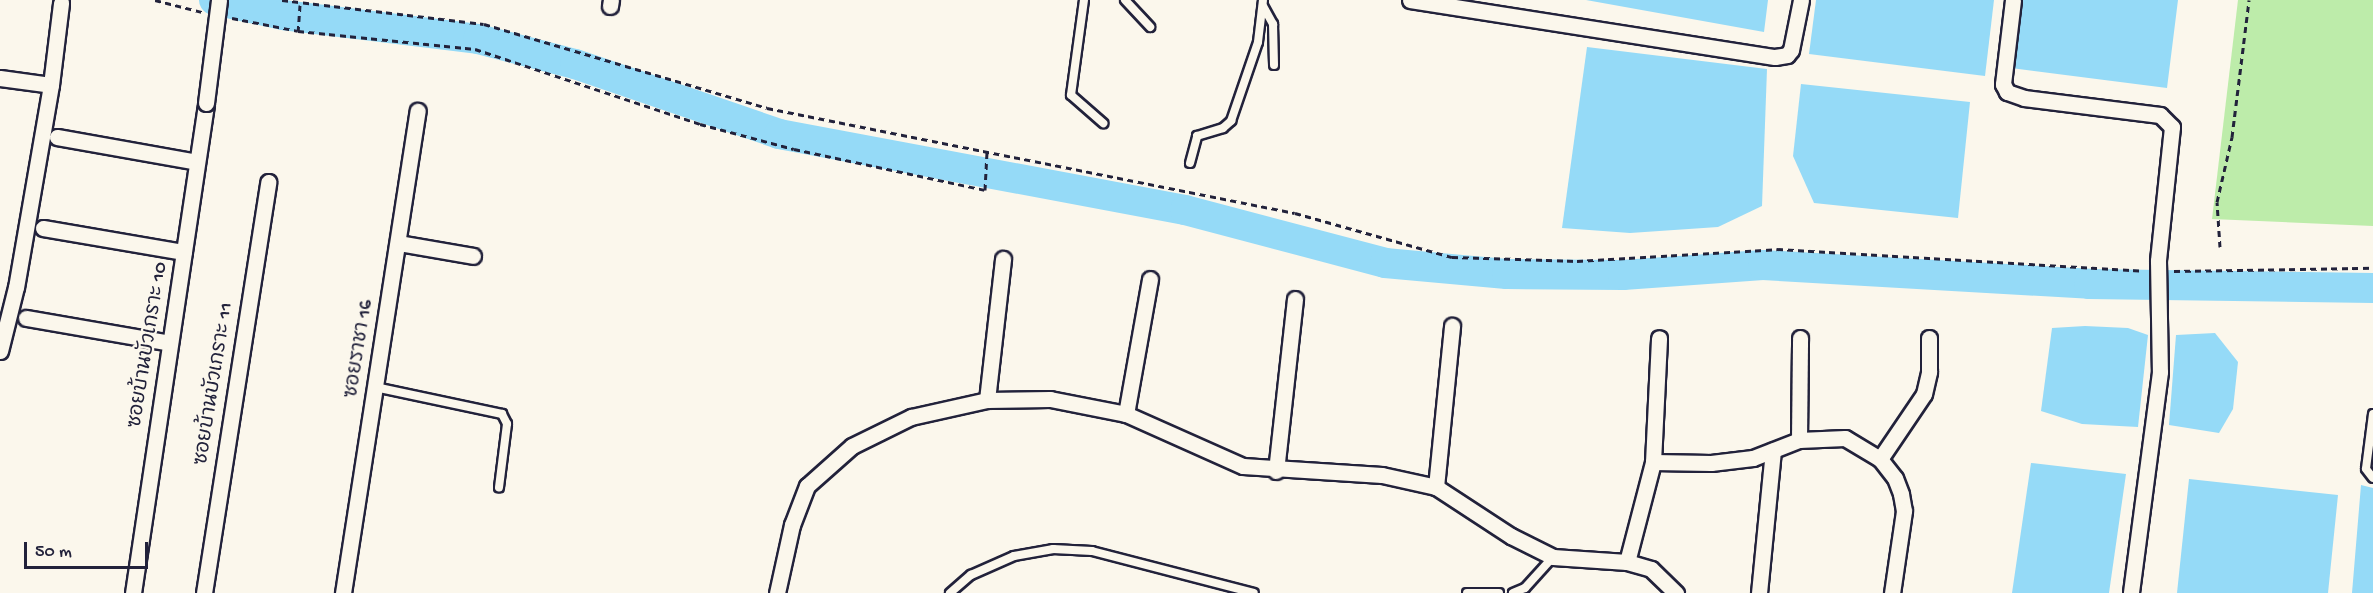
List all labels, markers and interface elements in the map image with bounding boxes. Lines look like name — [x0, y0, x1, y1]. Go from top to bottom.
street label: ซอยบ้านบัวเกราะ 10 — [124, 260, 174, 430]
street label: ซอยราชา 16 — [340, 298, 380, 400]
street label: ซอยบ้านบัวเกราะ 11 — [190, 301, 240, 467]
scale bar — [27, 530, 152, 568]
text: 50 m — [35, 542, 72, 563]

